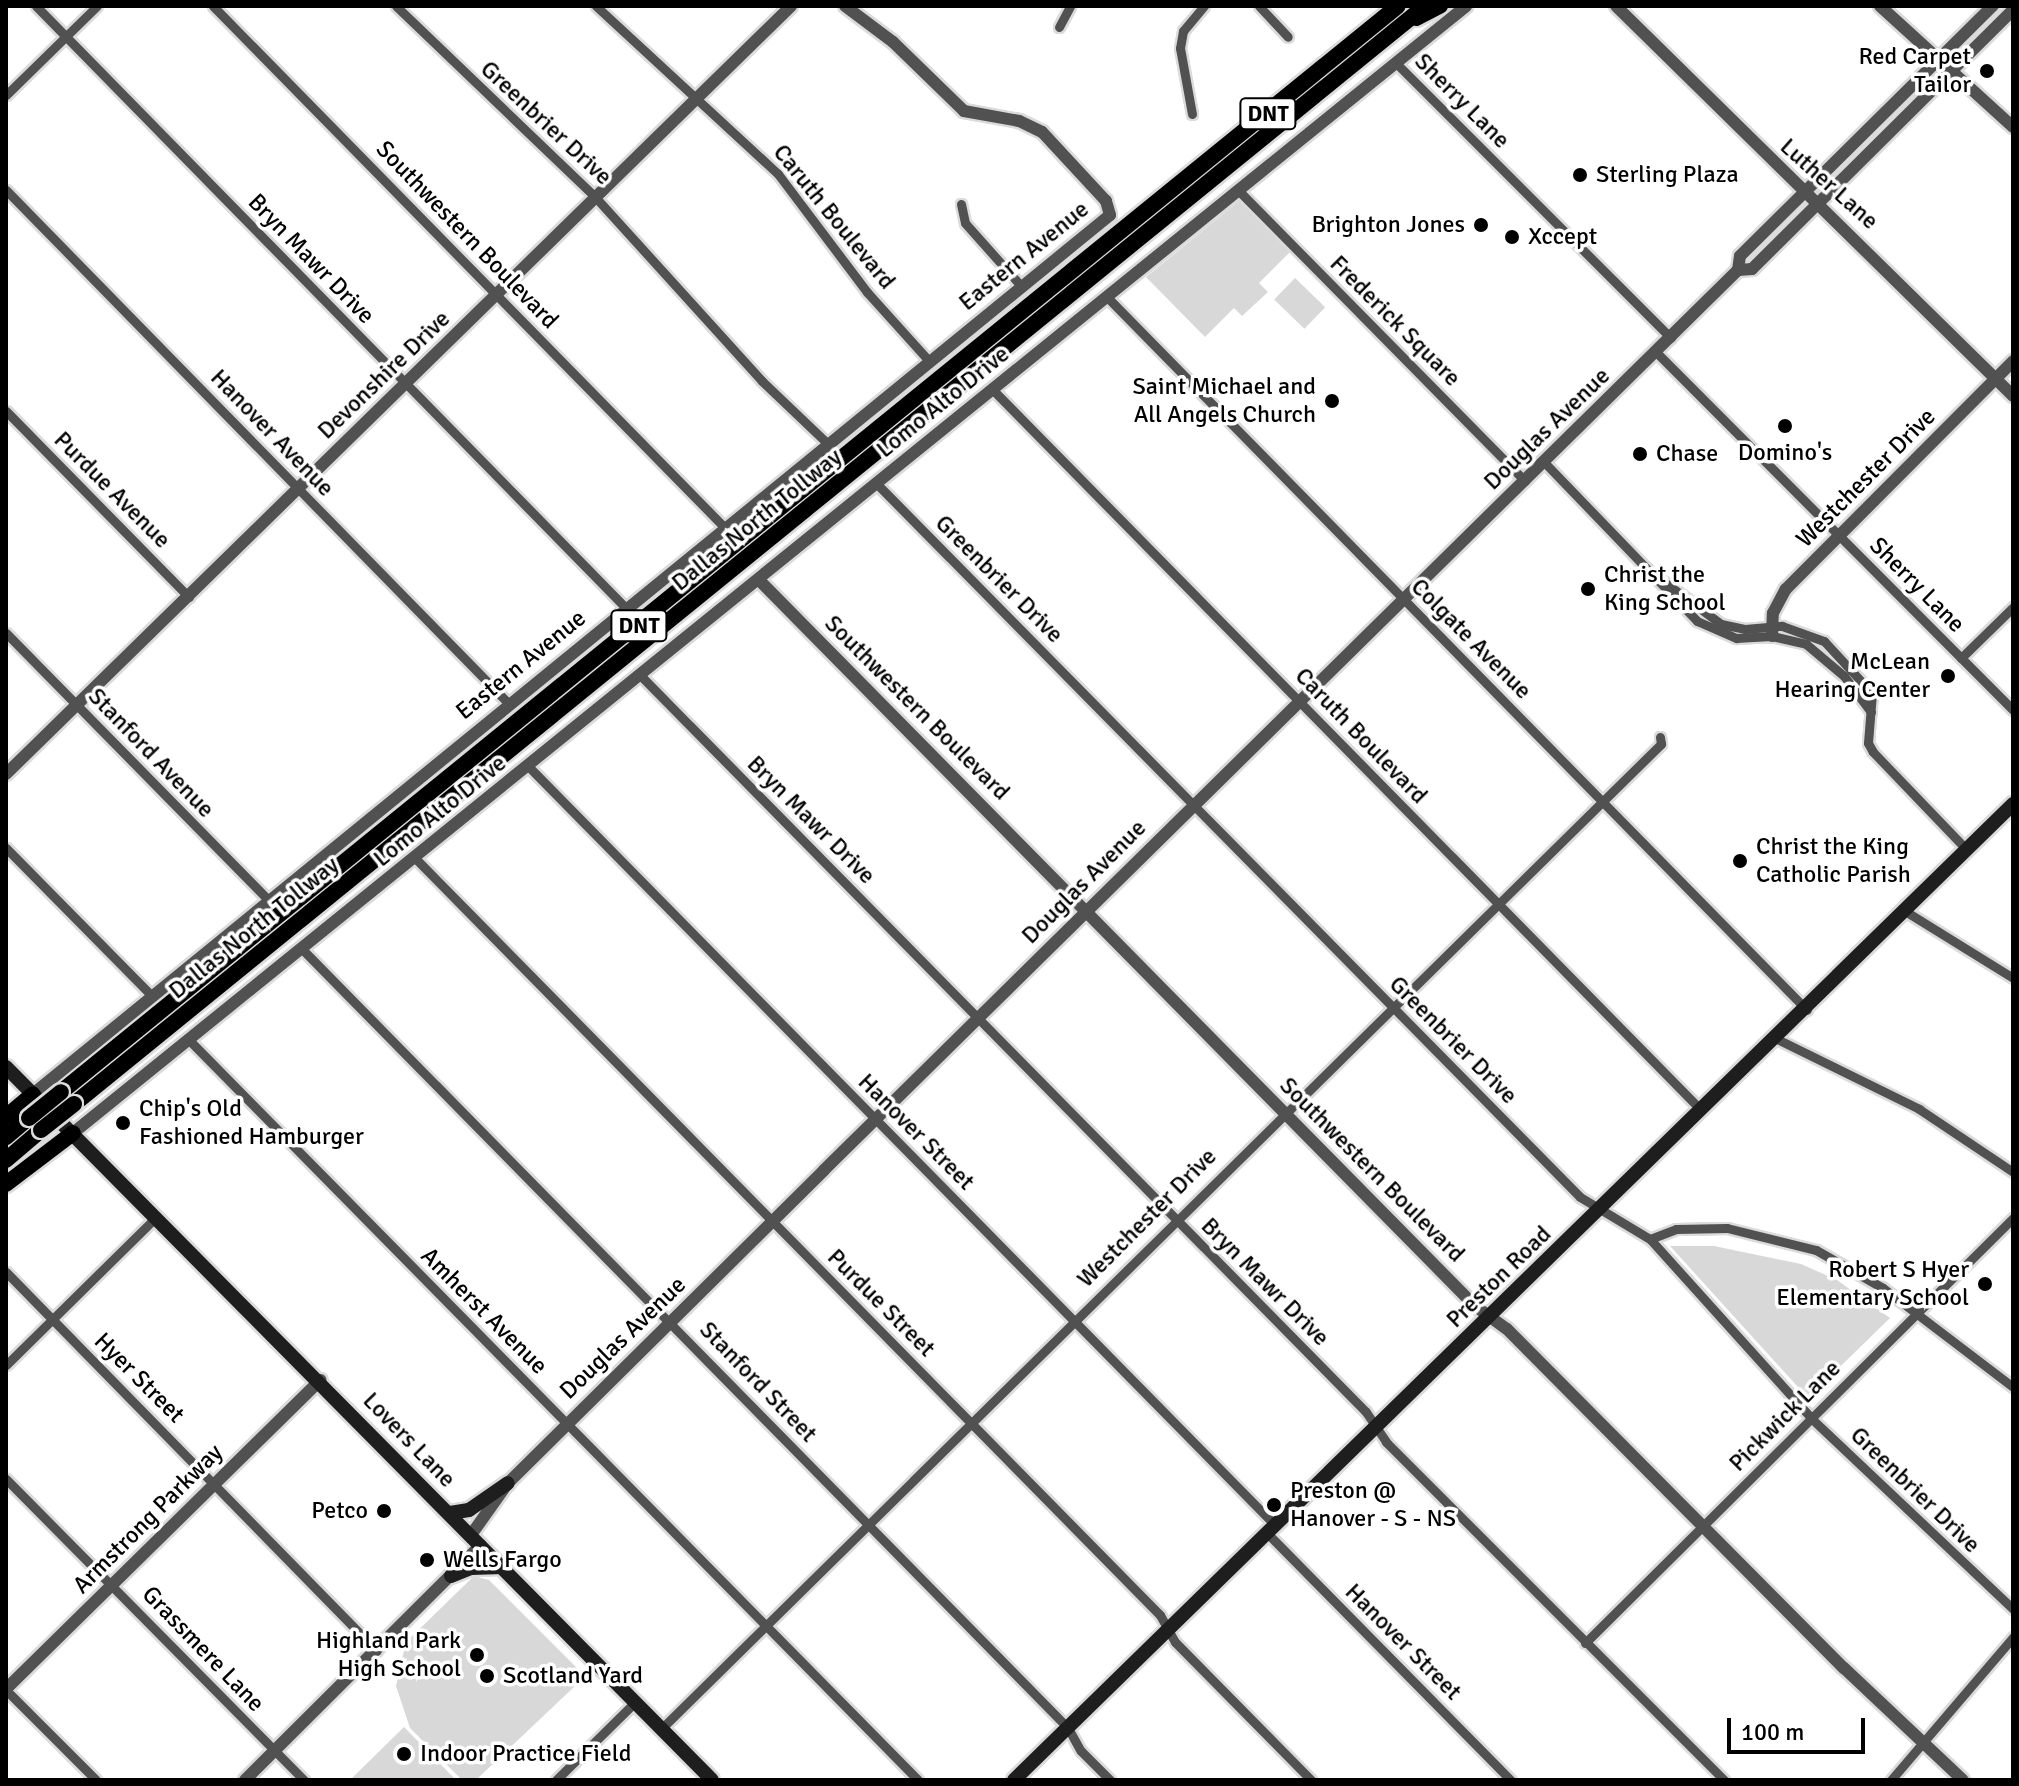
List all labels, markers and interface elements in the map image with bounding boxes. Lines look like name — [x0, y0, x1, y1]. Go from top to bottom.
place label: Red Carpet Tailor — [1858, 43, 1971, 99]
street label: Sherry Lane — [1408, 47, 1516, 155]
street label: Greenbrier Drive — [474, 55, 618, 191]
marker: Red Carpet Tailor — [1978, 62, 1996, 80]
road number: DNT — [1238, 96, 1298, 132]
street label: Luther Lane — [1774, 132, 1884, 236]
street label: Southwestern Boulevard — [370, 135, 564, 335]
street label: Caruth Boulevard — [767, 139, 901, 295]
place label: Sterling Plaza — [1596, 161, 1739, 189]
marker: Sterling Plaza — [1571, 166, 1589, 184]
street label: Bryn Mawr Drive — [242, 188, 380, 330]
street label: Eastern Avenue — [953, 195, 1095, 317]
place label: Brighton Jones — [1311, 211, 1465, 239]
marker: Brighton Jones — [1472, 216, 1490, 234]
place label: Xccept — [1528, 223, 1597, 251]
marker: Xccept — [1503, 228, 1521, 246]
street label: Frederick Square — [1324, 250, 1466, 392]
street label: Devonshire Drive — [312, 305, 456, 445]
street label: Lomo Alto Drive — [871, 340, 1015, 464]
street label: Douglas Avenue — [1478, 362, 1616, 496]
street label: Hanover Avenue — [204, 363, 340, 503]
place label: Saint Michael and All Angels Church — [1133, 373, 1316, 429]
marker: Saint Michael and All Angels Church — [1323, 392, 1341, 410]
street label: Westchester Drive — [1790, 402, 1942, 554]
marker: Domino's — [1776, 417, 1794, 435]
street label: Purdue Avenue — [48, 426, 176, 554]
place label: Domino's — [1738, 439, 1832, 467]
place label: Chase — [1656, 440, 1718, 468]
street label: Dallas North Tollway — [666, 443, 848, 597]
marker: Chase — [1631, 445, 1649, 463]
street label: Greenbrier Drive — [929, 509, 1069, 649]
street label: Sherry Lane — [1863, 531, 1971, 639]
place label: Christ the King School — [1604, 561, 1726, 617]
street label: Colgate Avenue — [1405, 573, 1537, 705]
marker: Christ the King School — [1579, 580, 1597, 598]
street label: Eastern Avenue — [450, 604, 592, 726]
road number: DNT — [609, 608, 669, 644]
street label: Southwestern Boulevard — [818, 609, 1016, 807]
place label: McLean Hearing Center — [1774, 648, 1930, 704]
street label: Caruth Boulevard — [1289, 662, 1433, 810]
marker: McLean Hearing Center — [1937, 665, 1959, 687]
street label: Stanford Avenue — [82, 682, 220, 824]
street label: Lomo Alto Drive — [368, 749, 512, 873]
street label: Bryn Mawr Drive — [741, 750, 881, 890]
street label: Douglas Avenue — [1016, 814, 1152, 950]
place label: Christ the King Catholic Parish — [1756, 833, 1911, 889]
street label: Dallas North Tollway — [163, 851, 345, 1005]
marker: Christ the King Catholic Parish — [1731, 852, 1749, 870]
street label: Greenbrier Drive — [1383, 970, 1523, 1110]
street label: Hanover Street — [852, 1068, 980, 1196]
street label: Southwestern Boulevard — [1273, 1071, 1471, 1269]
place label: Chip's Old Fashioned Hamburger — [139, 1095, 364, 1151]
marker: Chip's Old Fashioned Hamburger — [114, 1114, 132, 1132]
street label: Westchester Drive — [1071, 1142, 1223, 1294]
street label: Bryn Mawr Drive — [1195, 1212, 1335, 1352]
street label: Preston Road — [1441, 1220, 1557, 1334]
street label: Amherst Avenue — [415, 1242, 553, 1380]
street label: Purdue Street — [821, 1243, 941, 1363]
place label: Robert S Hyer Elementary School — [1776, 1256, 1969, 1312]
street label: Douglas Avenue — [554, 1271, 692, 1405]
marker: Robert S Hyer Elementary School — [1976, 1275, 1994, 1293]
street label: Stanford Street — [693, 1316, 823, 1448]
street label: Hyer Street — [88, 1327, 190, 1429]
street label: Pickwick Lane — [1723, 1354, 1847, 1478]
street label: Lovers Lane — [357, 1386, 461, 1494]
street label: Greenbrier Drive — [1844, 1421, 1986, 1559]
street label: Armstrong Parkway — [67, 1438, 229, 1600]
place label: Preston @ Hanover - S - NS — [1290, 1477, 1456, 1533]
marker: Preston @ Hanover - S - NS — [1265, 1496, 1283, 1514]
place label: Petco — [311, 1497, 368, 1525]
marker: Petco — [375, 1502, 393, 1520]
place label: Wells Fargo — [443, 1546, 562, 1574]
marker: Wells Fargo — [418, 1551, 436, 1569]
street label: Hanover Street — [1339, 1578, 1467, 1706]
street label: Grassmere Lane — [136, 1580, 270, 1718]
place label: Highland Park High School — [316, 1627, 461, 1683]
marker: Highland Park High School — [468, 1646, 486, 1664]
place label: Scotland Yard — [503, 1662, 643, 1690]
marker: Scotland Yard — [478, 1667, 496, 1685]
scale bar — [1731, 1702, 1869, 1752]
text: 100 m — [1741, 1717, 1804, 1747]
place label: Indoor Practice Field — [420, 1740, 631, 1768]
marker: Indoor Practice Field — [395, 1745, 413, 1763]

